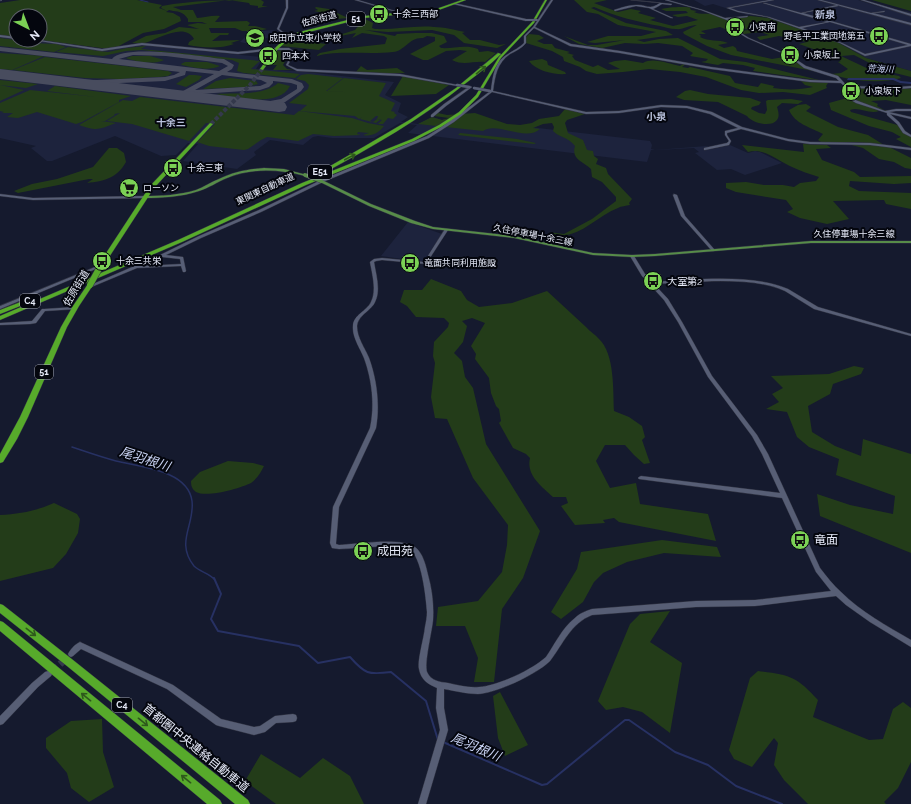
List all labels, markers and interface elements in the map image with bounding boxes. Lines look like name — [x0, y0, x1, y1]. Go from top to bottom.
bus stop icon: 十余三西部 — [368, 3, 390, 25]
north arrow — [8, 8, 48, 48]
place label: 十余三西部 — [393, 9, 438, 19]
district label: 新泉 — [815, 9, 836, 20]
street label: 佐原街道 — [299, 10, 338, 29]
road number: 51 — [347, 12, 365, 26]
bus stop icon: 小泉南 — [724, 16, 746, 38]
place label: 小泉南 — [749, 22, 776, 32]
bus stop icon: 野毛平工業団地第五 — [868, 25, 890, 47]
text: N — [27, 27, 42, 43]
school or university icon: 成田市立東小学校 — [244, 27, 266, 49]
place label: 野毛平工業団地第五 — [784, 31, 865, 41]
place label: 成田市立東小学校 — [269, 33, 341, 43]
bus stop icon: 小泉坂上 — [779, 44, 801, 66]
bus stop icon: 四本木 — [257, 45, 279, 67]
place label: 小泉坂上 — [804, 50, 840, 60]
place label: 四本木 — [282, 51, 309, 61]
water label: 荒海川 — [866, 64, 895, 75]
one-way arrow — [476, 65, 486, 74]
bus stop icon: 小泉坂下 — [840, 80, 862, 102]
place label: 小泉坂下 — [865, 86, 901, 96]
district label: 小泉 — [646, 111, 667, 122]
district label: 十余三 — [156, 117, 186, 128]
one-way arrow — [343, 153, 355, 160]
bus stop icon: 十余三東 — [162, 157, 184, 179]
place label: 十余三東 — [187, 163, 223, 173]
road number: E51 — [308, 165, 332, 179]
street label: 東関東自動車道 — [234, 171, 296, 207]
supermarket icon: ローソン — [118, 177, 140, 199]
place label: ローソン — [143, 183, 179, 193]
street label: 久住停車場十余三線 — [492, 222, 575, 248]
street label: 久住停車場十余三線 — [813, 229, 895, 239]
bus stop icon: 十余三共栄 — [91, 250, 113, 272]
bus stop icon: 竜面共同利用施設 — [399, 252, 421, 274]
place label: 十余三共栄 — [116, 256, 162, 266]
place label: 竜面共同利用施設 — [424, 258, 496, 268]
street label: 佐原街道 — [61, 268, 91, 308]
bus stop icon: 大室第2 — [642, 270, 664, 292]
place label: 大室第2 — [667, 276, 702, 287]
road number: C4 — [20, 294, 40, 308]
road number: 51 — [35, 365, 53, 379]
water label: 尾羽根川 — [118, 444, 174, 475]
bus stop icon: 竜面 — [789, 529, 811, 551]
place label: 竜面 — [814, 533, 838, 547]
bus stop icon: 成田苑 — [352, 540, 374, 562]
place label: 成田苑 — [377, 544, 413, 558]
one-way arrow — [25, 628, 36, 636]
one-way arrow — [80, 692, 91, 701]
road number: C4 — [112, 698, 132, 712]
street label: 首都圏中央連絡自動車道 — [140, 701, 252, 795]
one-way arrow — [138, 718, 149, 727]
water label: 尾羽根川 — [449, 730, 505, 765]
one-way arrow — [181, 775, 192, 784]

